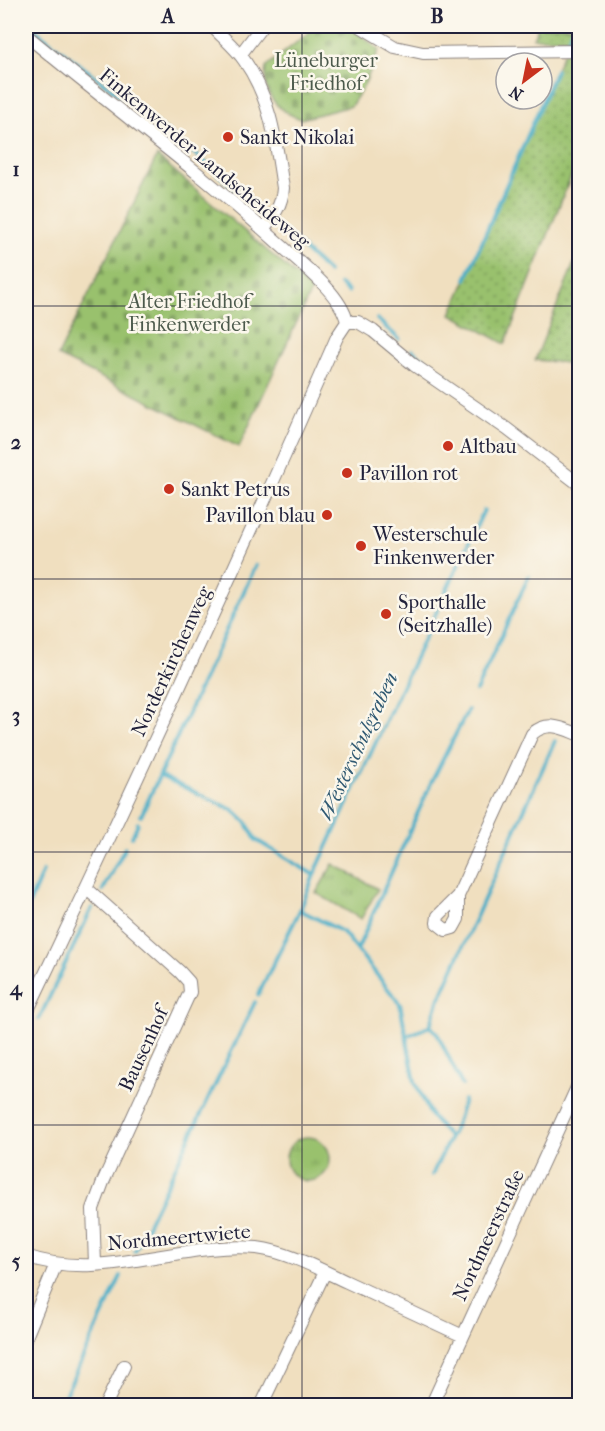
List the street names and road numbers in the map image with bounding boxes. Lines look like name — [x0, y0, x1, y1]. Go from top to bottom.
street label: Finkenwerder Landscheideweg — [95, 63, 315, 254]
street label: Norderkirchenweg — [127, 582, 216, 740]
street label: Bausenhof — [114, 1000, 175, 1095]
street label: Nordmeerstraße — [448, 1166, 529, 1304]
street label: Nordmeertwiete — [106, 1220, 252, 1255]

